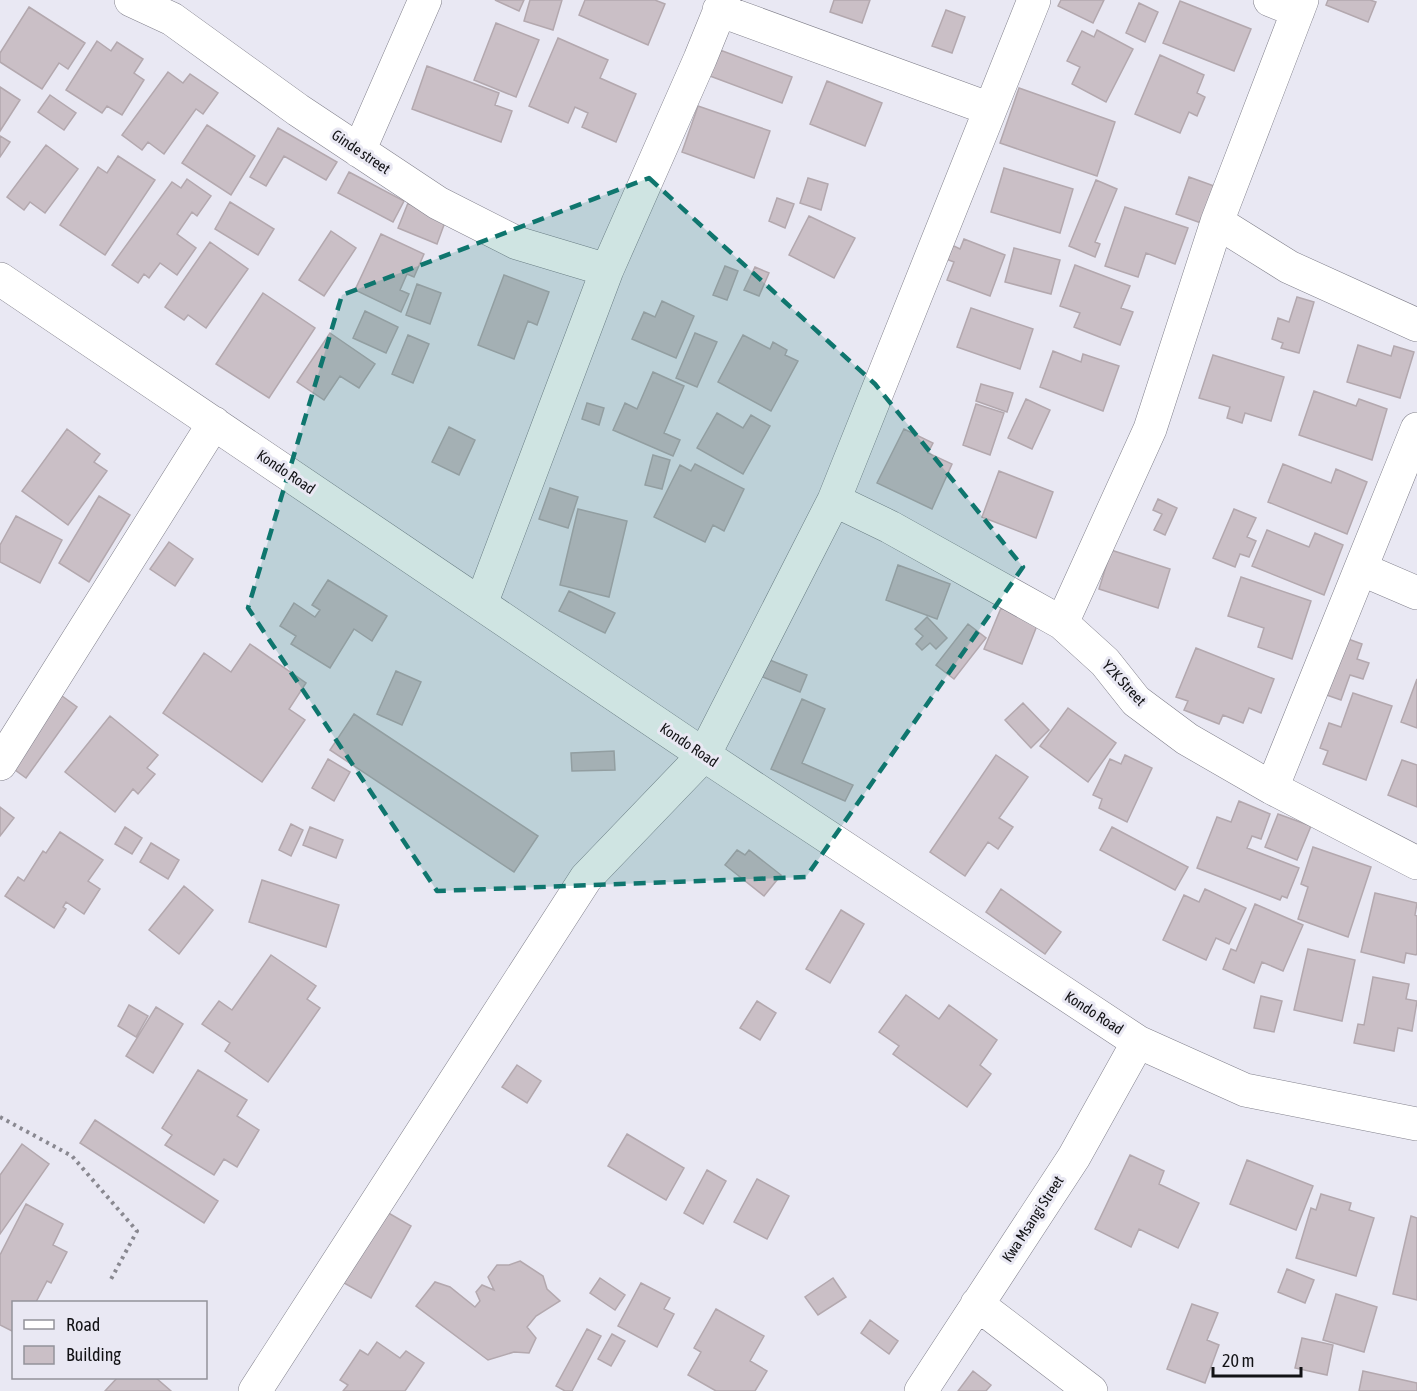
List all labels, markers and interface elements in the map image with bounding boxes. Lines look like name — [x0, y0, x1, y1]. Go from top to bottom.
street label: Ginde street — [329, 126, 394, 177]
street label: Kondo Road — [254, 446, 318, 497]
street label: Y2K Street — [1099, 656, 1150, 709]
street label: Kondo Road — [657, 719, 721, 770]
street label: Kondo Road — [1062, 987, 1127, 1038]
street label: Kwa Msangi Street — [998, 1172, 1067, 1265]
legend — [12, 1301, 207, 1379]
text: Road — [66, 1314, 100, 1335]
scale bar — [1213, 1340, 1302, 1378]
text: Building — [66, 1344, 121, 1365]
text: 20 m — [1222, 1350, 1254, 1371]

